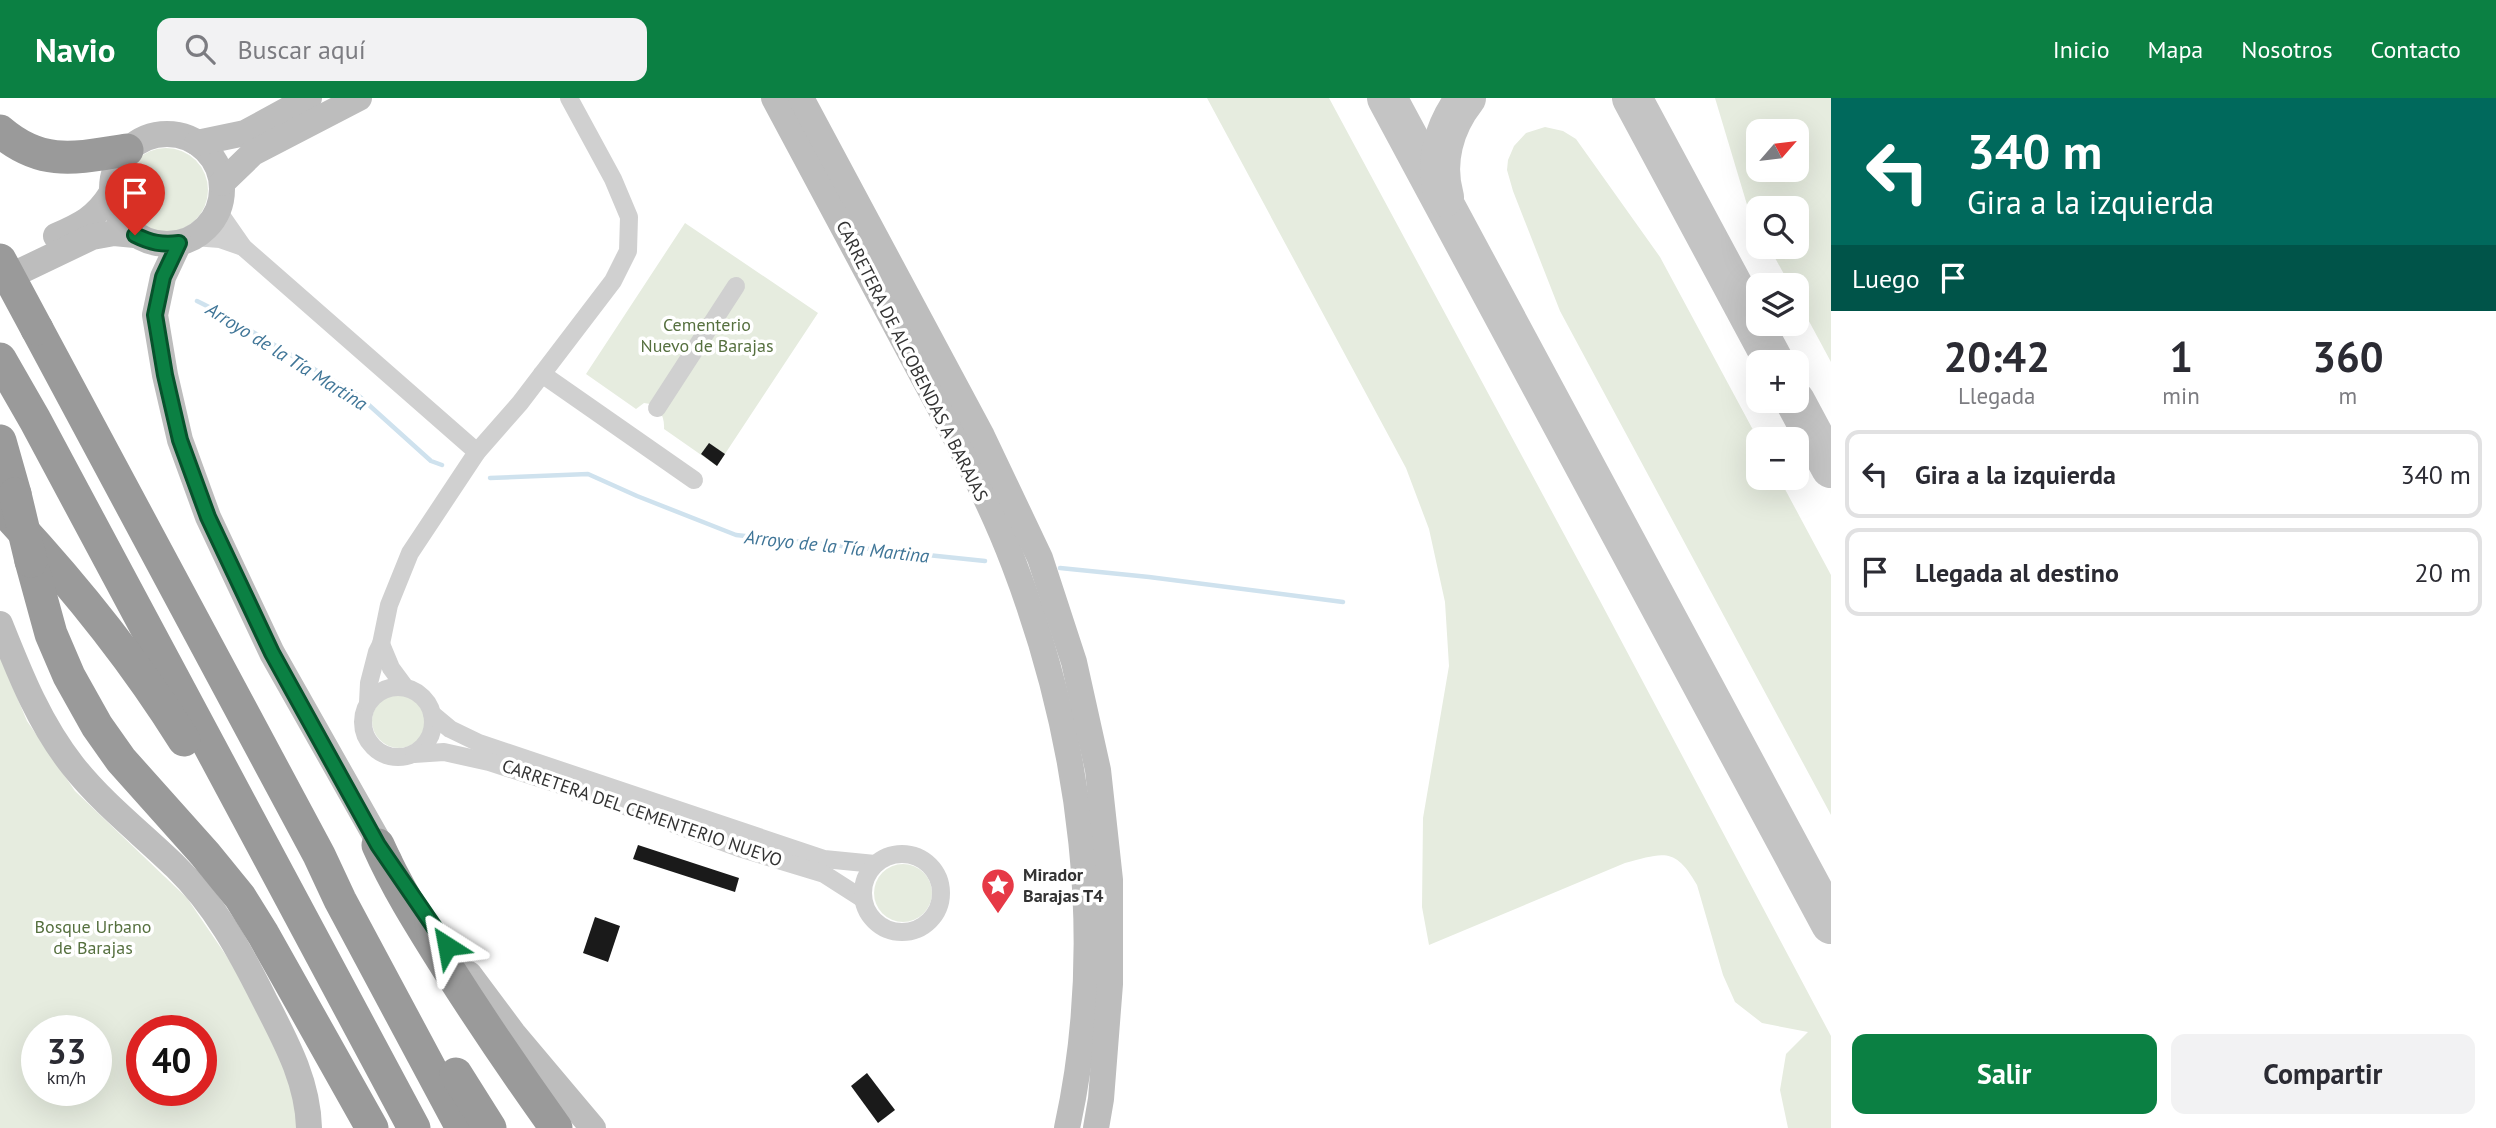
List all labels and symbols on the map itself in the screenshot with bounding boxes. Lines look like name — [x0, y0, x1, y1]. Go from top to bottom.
north arrow — [1746, 119, 1810, 182]
pin — [105, 163, 165, 235]
street label: CARRETERA DE ALCOBENDAS A BARAJAS — [831, 217, 993, 505]
water label: Arroyo de la Tía Martina — [201, 296, 373, 416]
park label: Cementerio Nuevo de Barajas — [641, 313, 773, 357]
water label: Arroyo de la Tía Martina — [742, 524, 931, 568]
street label: CARRETERA DEL CEMENTERIO NUEVO — [499, 754, 785, 871]
place label: Mirador Barajas T4 — [1023, 863, 1104, 907]
place icon: Mirador Barajas T4 — [979, 866, 1017, 915]
position arrow — [410, 909, 484, 983]
park label: Bosque Urbano de Barajas — [34, 915, 152, 959]
speed limit sign: 40 — [126, 1015, 217, 1106]

